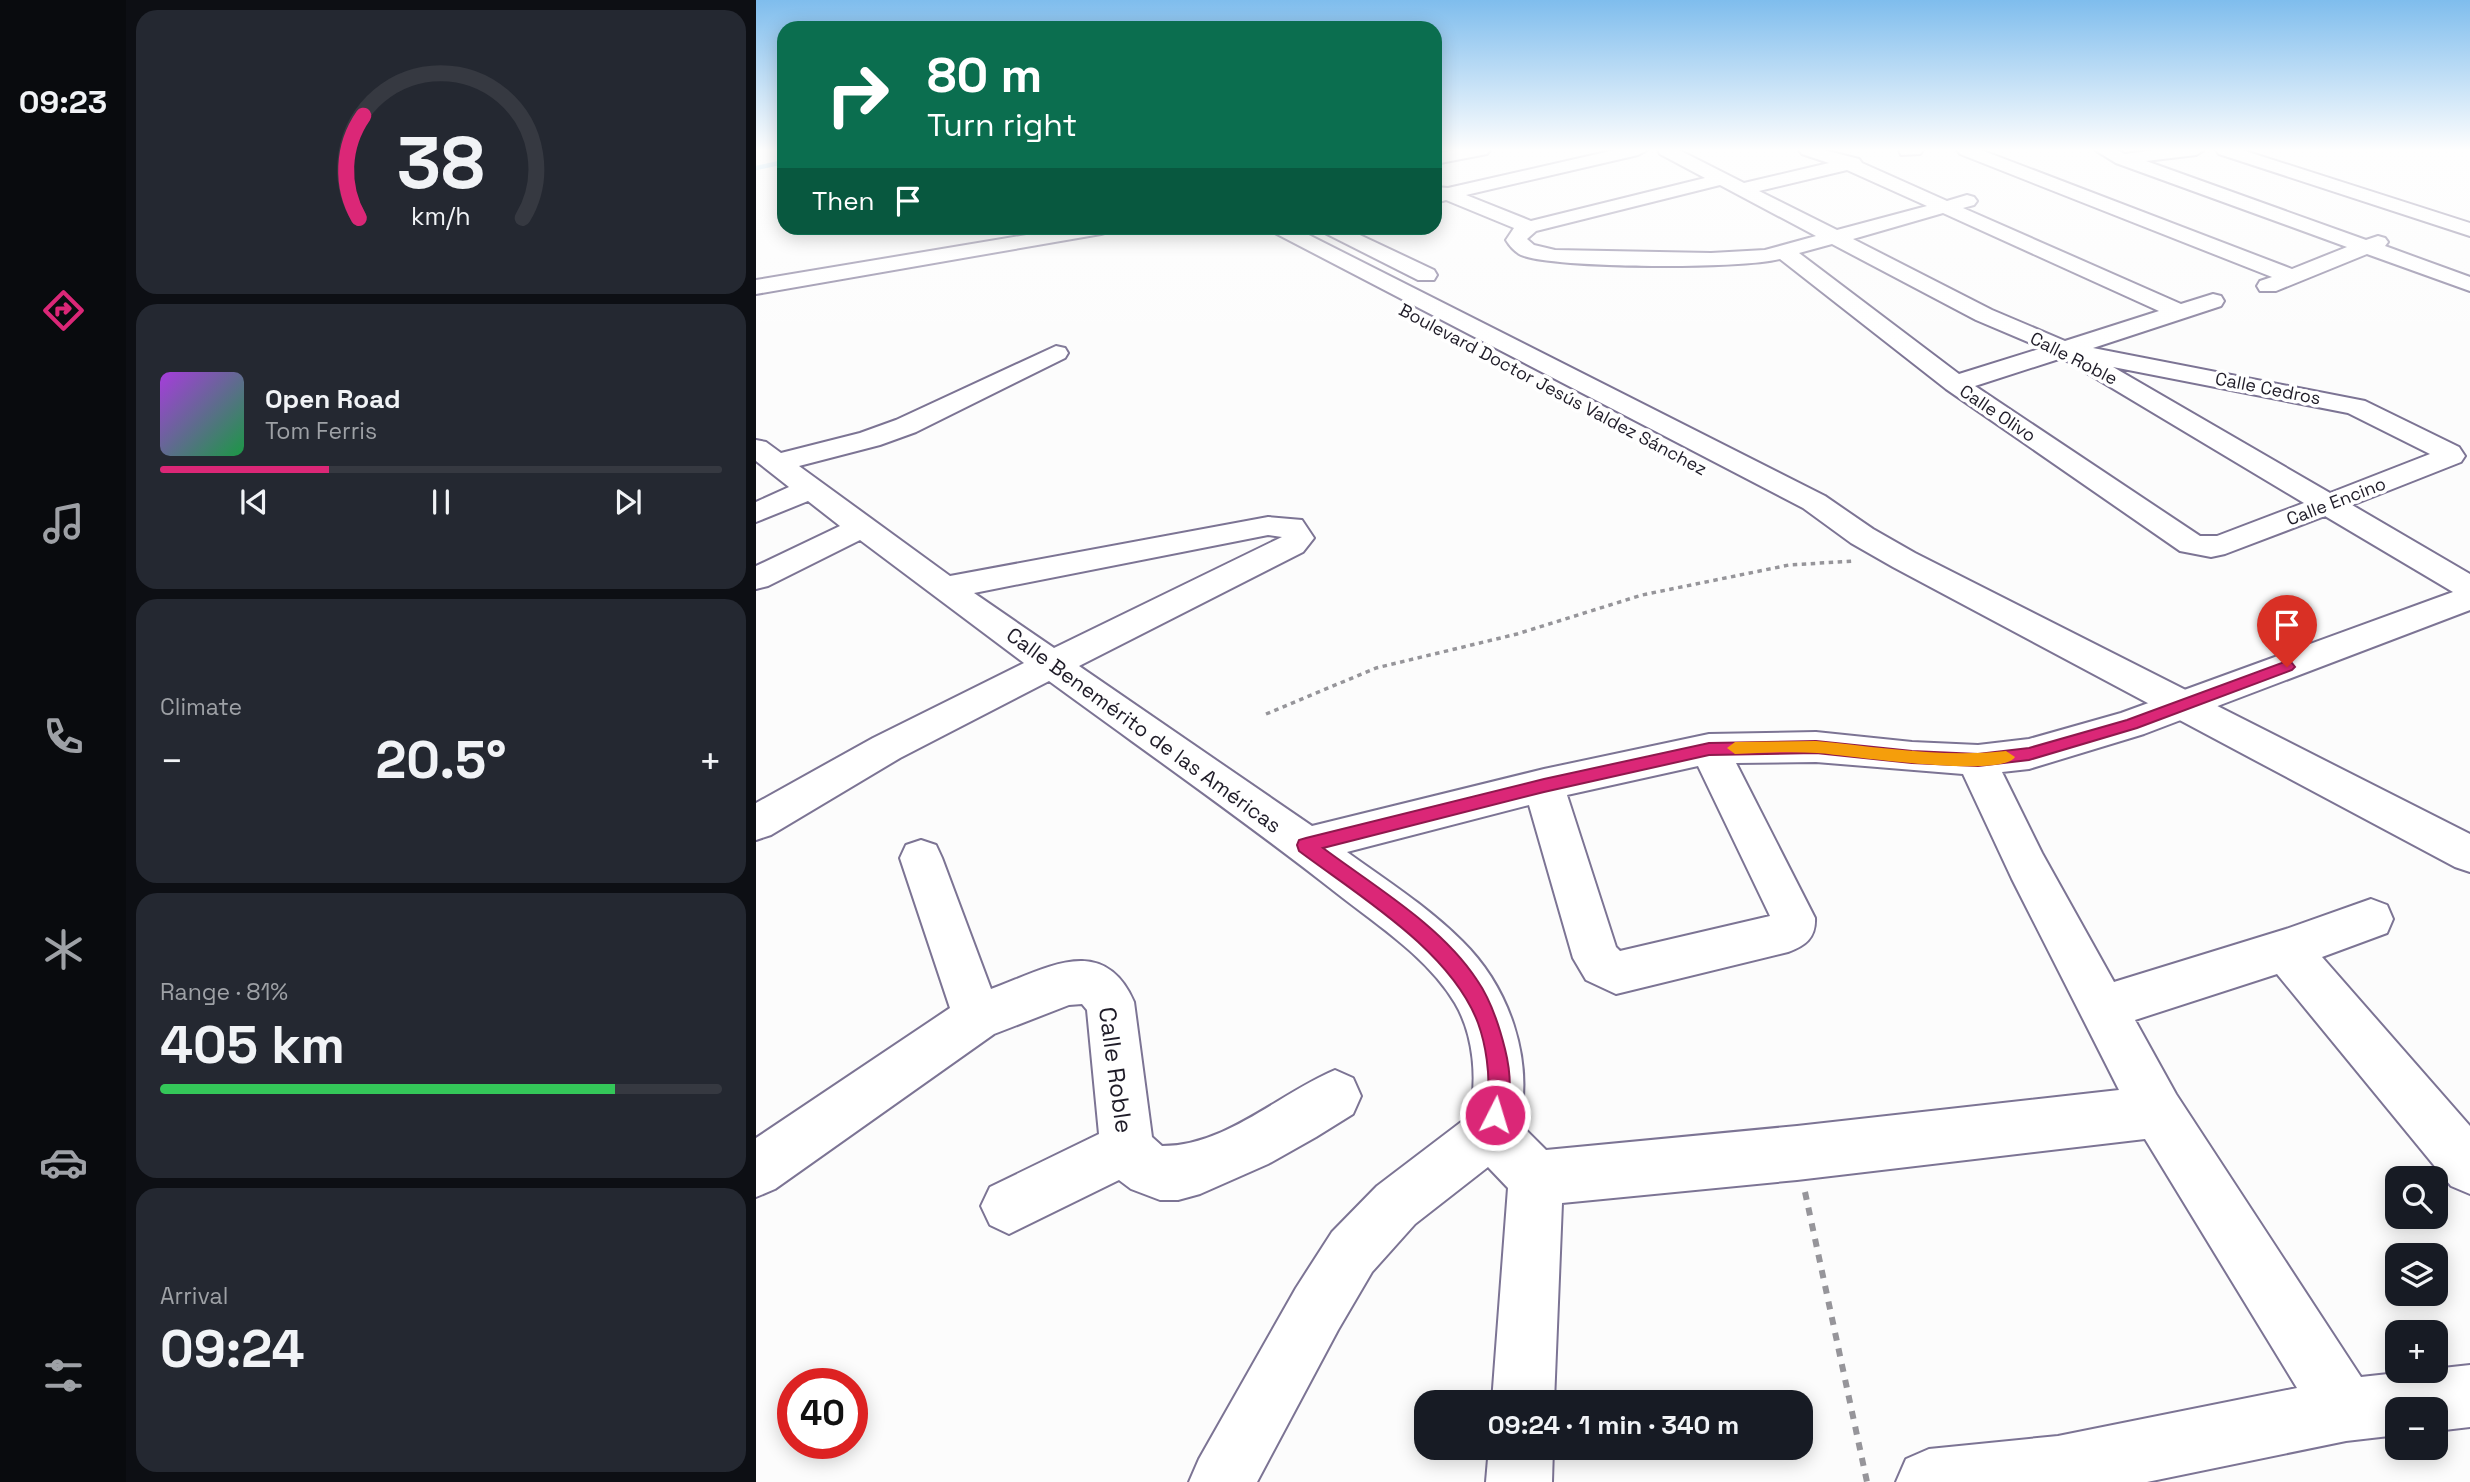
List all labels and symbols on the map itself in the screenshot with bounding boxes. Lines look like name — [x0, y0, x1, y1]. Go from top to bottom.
street label: Boulevard Doctor Jesús Valdez Sánchez — [1395, 298, 1711, 480]
street label: Calle Roble — [2026, 326, 2122, 390]
street label: Calle Cedros — [2213, 367, 2323, 409]
street label: Calle Olivo — [1955, 379, 2041, 447]
street label: Calle Encino — [2283, 472, 2389, 530]
pin — [2257, 595, 2317, 667]
street label: Calle Benemérito de las Américas — [1001, 621, 1287, 839]
street label: Calle Roble — [1092, 1005, 1140, 1135]
position arrow — [1458, 1078, 1532, 1152]
speed limit sign: 40 — [777, 1368, 868, 1459]

